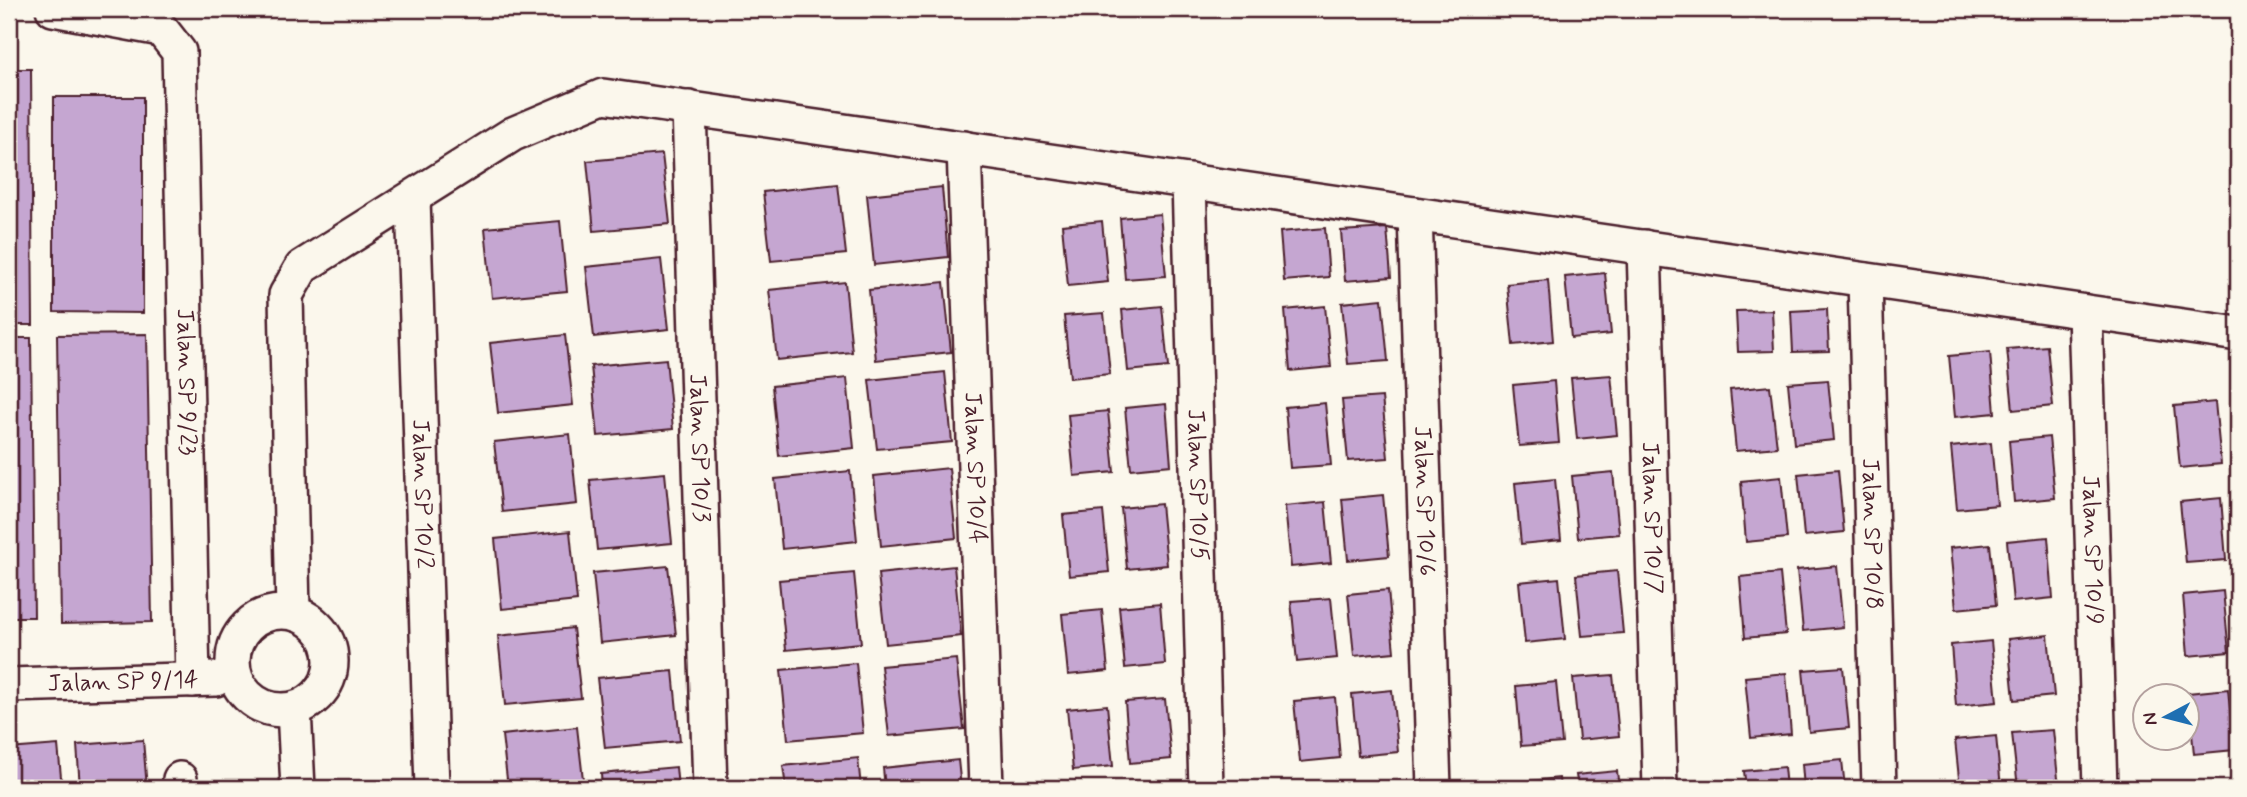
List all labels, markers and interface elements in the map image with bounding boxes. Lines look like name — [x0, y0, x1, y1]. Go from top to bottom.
street label: Jalan SP 9/23 — [169, 308, 203, 456]
street label: Jalan SP 10/3 — [682, 373, 717, 523]
street label: Jalan SP 10/4 — [957, 391, 993, 544]
street label: Jalan SP 10/5 — [1180, 408, 1215, 562]
street label: Jalan SP 10/2 — [405, 418, 440, 569]
street label: Jalan SP 10/6 — [1407, 425, 1442, 576]
street label: Jalan SP 10/7 — [1634, 441, 1670, 595]
street label: Jalan SP 10/8 — [1854, 458, 1890, 610]
street label: Jalan SP 10/9 — [2075, 475, 2110, 625]
street label: Jalan SP 9/14 — [47, 664, 199, 699]
north arrow — [2132, 682, 2202, 752]
text: N — [2137, 711, 2164, 727]

